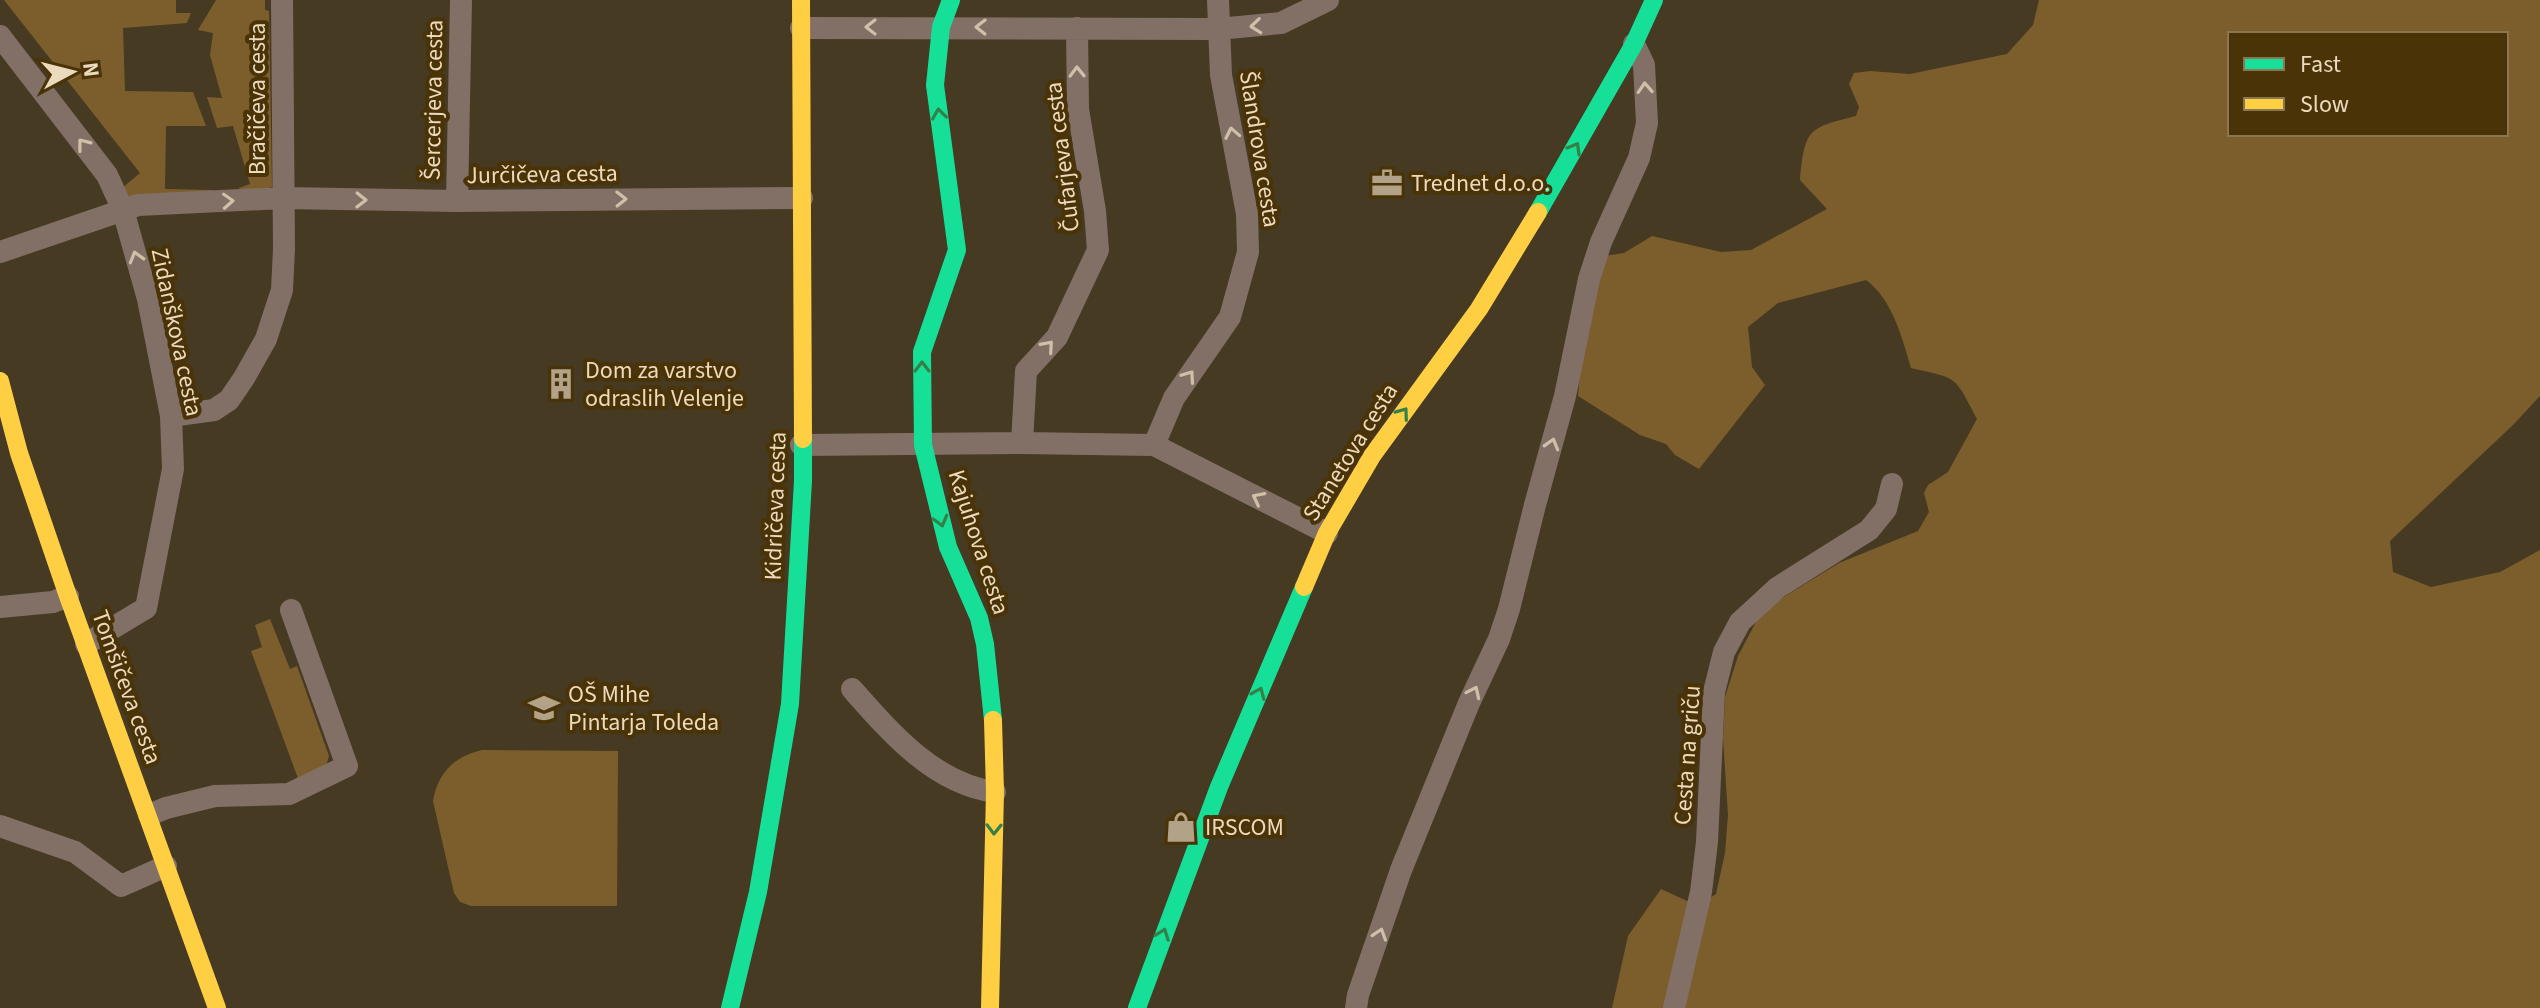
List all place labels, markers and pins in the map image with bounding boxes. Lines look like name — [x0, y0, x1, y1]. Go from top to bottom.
office icon: Trednet d.o.o. — [1370, 166, 1404, 200]
place label: Trednet d.o.o. — [1411, 166, 1550, 201]
place label: Dom za varstvo odraslih Velenje — [585, 353, 744, 416]
building icon: Dom za varstvo odraslih Velenje — [544, 367, 578, 401]
place label: OŠ Mihe Pintarja Toleda — [568, 677, 719, 740]
school or university icon: OŠ Mihe Pintarja Toleda — [527, 691, 561, 725]
shop icon: IRSCOM — [1164, 810, 1198, 844]
place label: IRSCOM — [1205, 810, 1284, 845]

